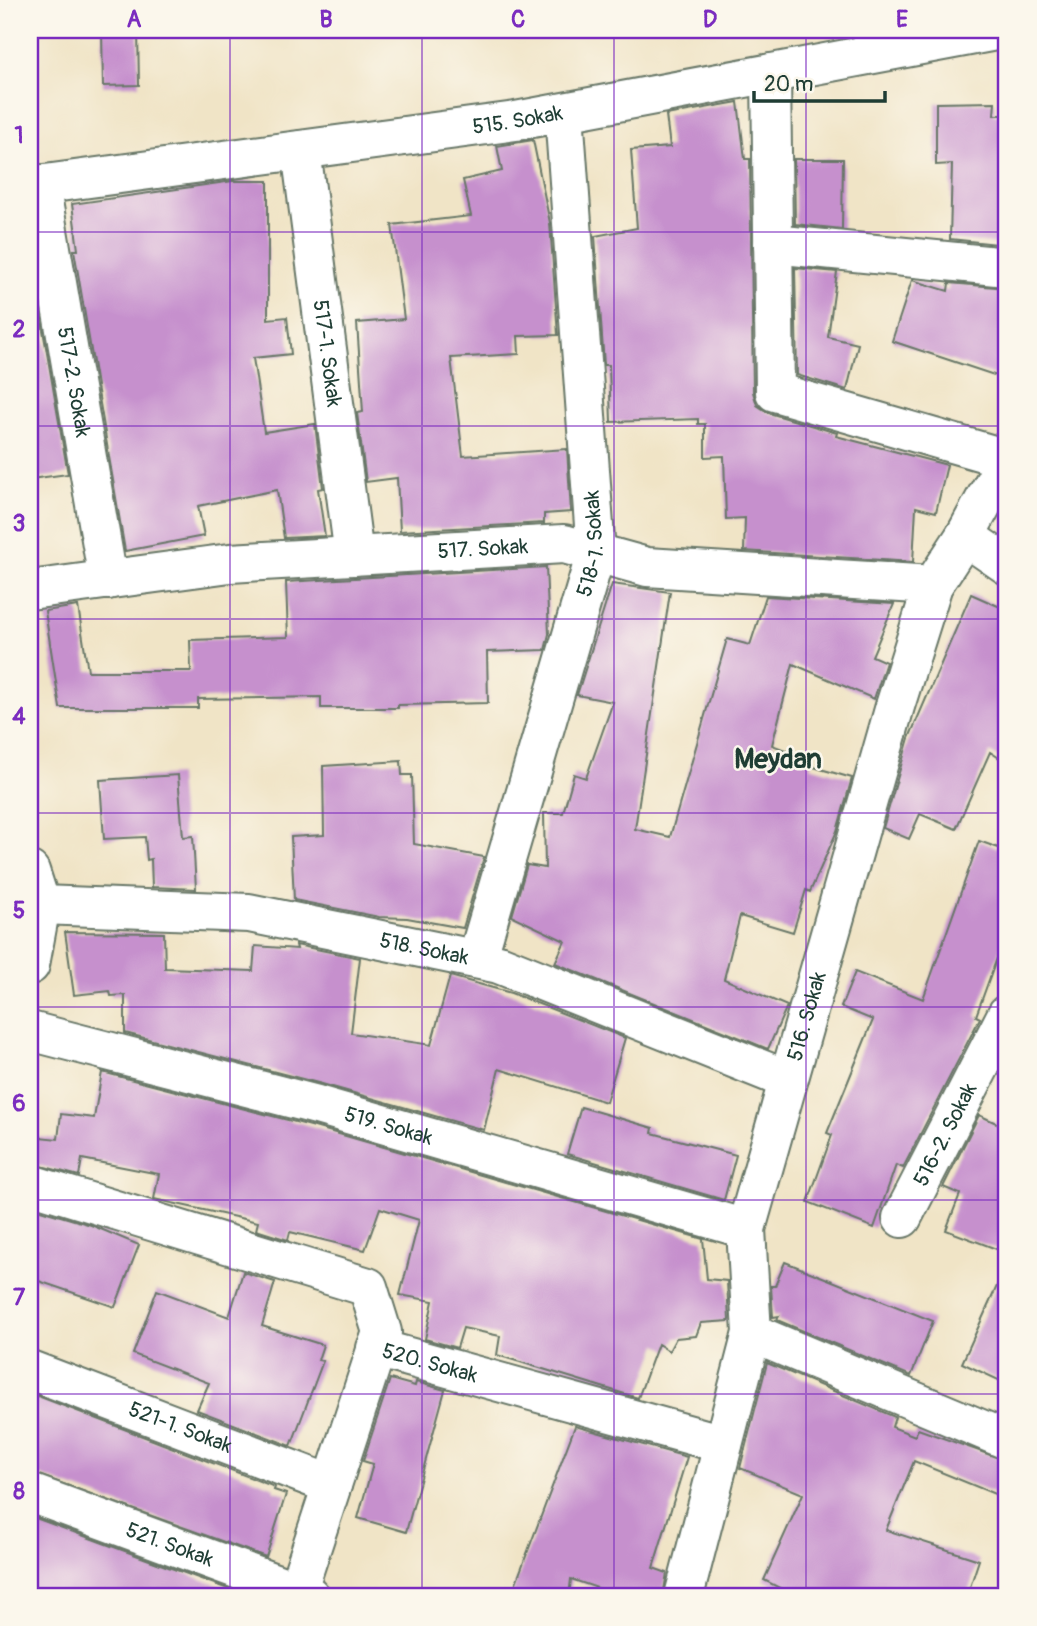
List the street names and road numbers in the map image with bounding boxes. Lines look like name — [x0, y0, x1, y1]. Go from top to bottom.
street label: 515. Sokak — [471, 99, 565, 141]
street label: 517-1. Sokak — [307, 298, 347, 409]
street label: 517-2. Sokak — [51, 325, 96, 440]
street label: 518-1. Sokak — [571, 489, 610, 600]
street label: 517. Sokak — [437, 533, 529, 565]
street label: 518. Sokak — [377, 927, 471, 972]
street label: 516. Sokak — [782, 968, 833, 1064]
street label: 516-2. Sokak — [908, 1078, 983, 1191]
street label: 519. Sokak — [341, 1101, 436, 1152]
street label: 520. Sokak — [379, 1337, 481, 1389]
street label: 521-1. Sokak — [125, 1396, 236, 1460]
street label: 521. Sokak — [122, 1516, 217, 1573]

